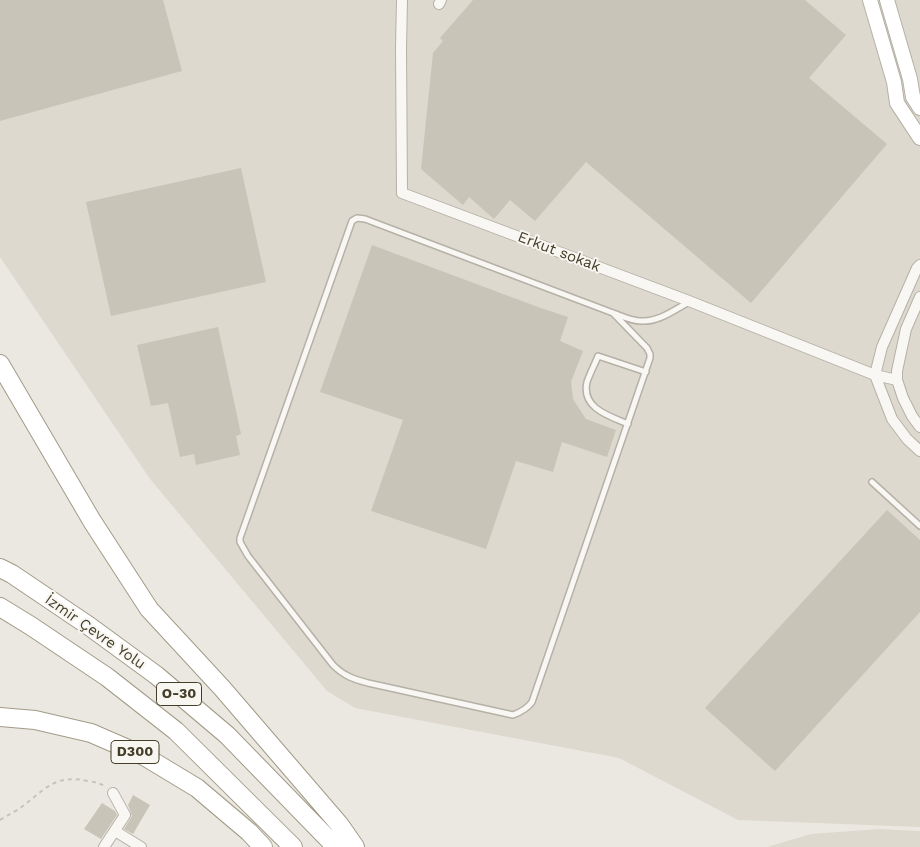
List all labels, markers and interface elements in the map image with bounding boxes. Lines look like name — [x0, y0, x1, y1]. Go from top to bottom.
street label: Erkut sokak — [515, 228, 603, 276]
street label: İzmir Çevre Yolu — [41, 591, 149, 673]
road number: O-30 — [156, 682, 202, 706]
road number: D300 — [111, 740, 159, 764]

